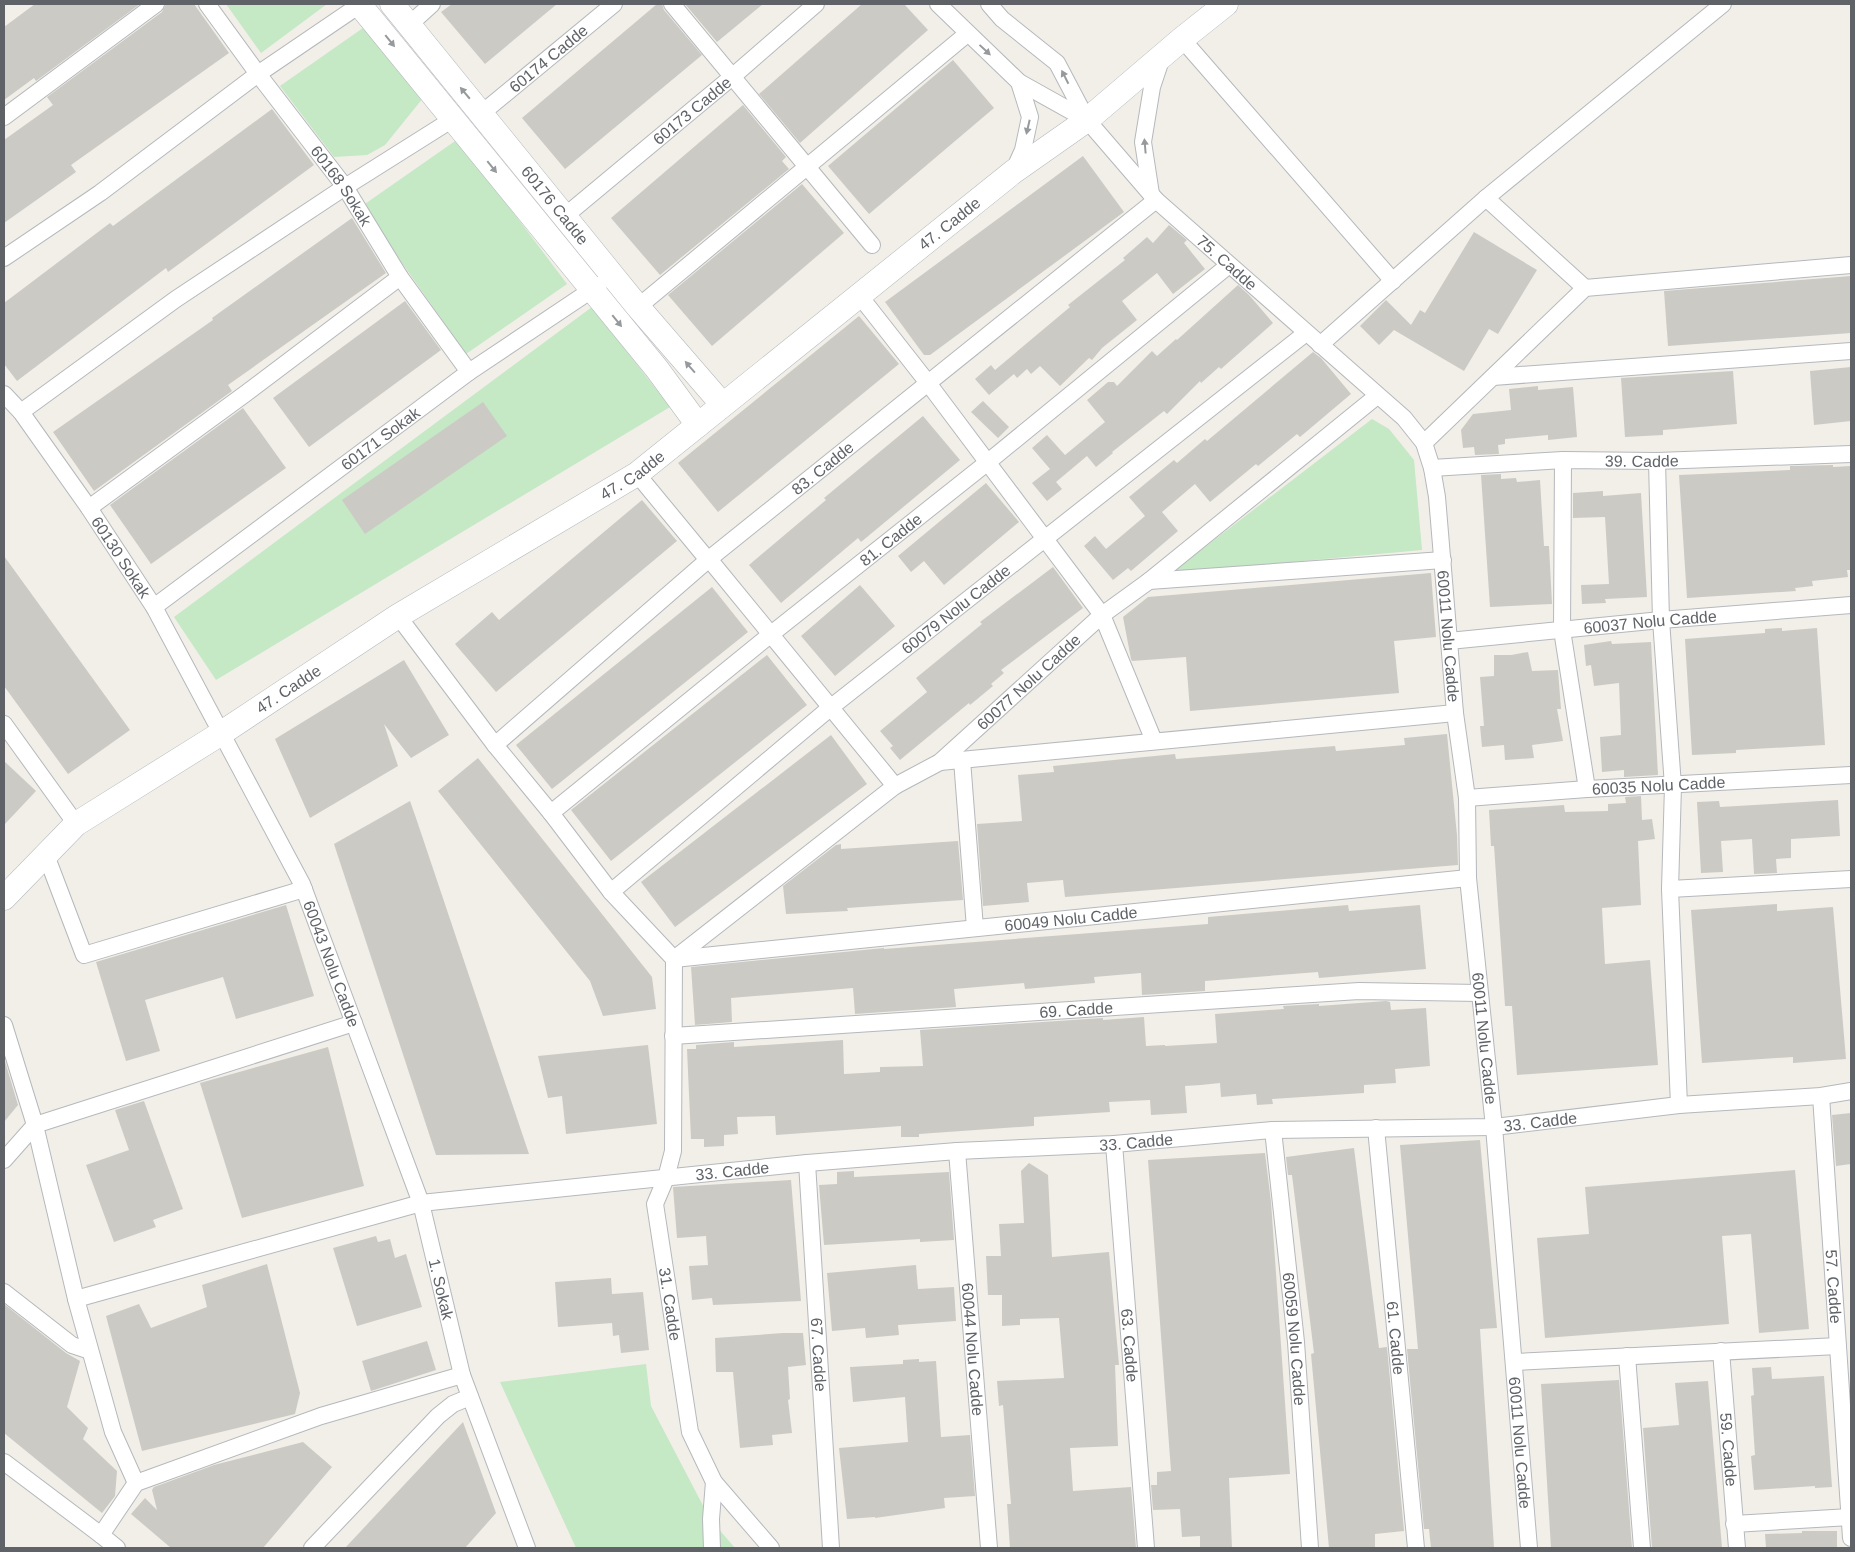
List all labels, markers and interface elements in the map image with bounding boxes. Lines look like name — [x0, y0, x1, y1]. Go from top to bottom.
street label: 60174 Cadde — [506, 21, 591, 95]
one-way arrow — [384, 35, 395, 48]
one-way arrow — [979, 44, 991, 56]
one-way arrow — [1061, 70, 1069, 84]
street label: 60173 Cadde — [649, 73, 734, 148]
one-way arrow — [460, 86, 471, 99]
one-way arrow — [1024, 120, 1032, 135]
one-way arrow — [1140, 138, 1148, 154]
street label: 60168 Sokak — [308, 142, 375, 229]
one-way arrow — [487, 161, 498, 174]
street label: 60176 Cadde — [518, 162, 592, 248]
street label: 47. Cadde — [915, 193, 983, 253]
street label: 75. Cadde — [1194, 232, 1261, 293]
one-way arrow — [612, 314, 623, 327]
one-way arrow — [684, 362, 696, 374]
street label: 60171 Sokak — [337, 403, 423, 473]
street label: 83. Cadde — [788, 438, 857, 498]
street label: 47. Cadde — [597, 447, 668, 503]
street label: 39. Cadde — [1605, 452, 1679, 470]
street label: 81. Cadde — [856, 510, 925, 569]
street label: 60130 Sokak — [88, 513, 154, 602]
street label: 60079 Nolu Cadde — [898, 561, 1013, 657]
street label: 60011 Nolu Cadde — [1435, 570, 1463, 703]
street label: 60037 Nolu Cadde — [1583, 607, 1717, 636]
street label: 60077 Nolu Cadde — [973, 631, 1084, 733]
street label: 47. Cadde — [253, 661, 324, 716]
street label: 60035 Nolu Cadde — [1591, 773, 1726, 797]
street label: 60043 Nolu Cadde — [300, 898, 363, 1029]
street label: 60049 Nolu Cadde — [1004, 903, 1138, 934]
street label: 60011 Nolu Cadde — [1469, 972, 1500, 1105]
street label: 69. Cadde — [1039, 999, 1114, 1020]
street label: 33. Cadde — [1503, 1109, 1578, 1134]
street label: 33. Cadde — [1099, 1130, 1174, 1153]
street label: 33. Cadde — [695, 1158, 770, 1183]
street label: 57. Cadde — [1823, 1249, 1845, 1324]
street label: 1. Sokak — [426, 1257, 457, 1322]
street label: 31. Cadde — [656, 1266, 684, 1342]
street label: 60059 Nolu Cadde — [1280, 1271, 1309, 1406]
street label: 60044 Nolu Cadde — [959, 1282, 987, 1417]
street label: 61. Cadde — [1384, 1300, 1408, 1376]
street label: 63. Cadde — [1119, 1308, 1141, 1383]
street label: 67. Cadde — [808, 1317, 830, 1392]
street label: 60011 Nolu Cadde — [1506, 1376, 1534, 1509]
street label: 59. Cadde — [1718, 1412, 1740, 1487]

